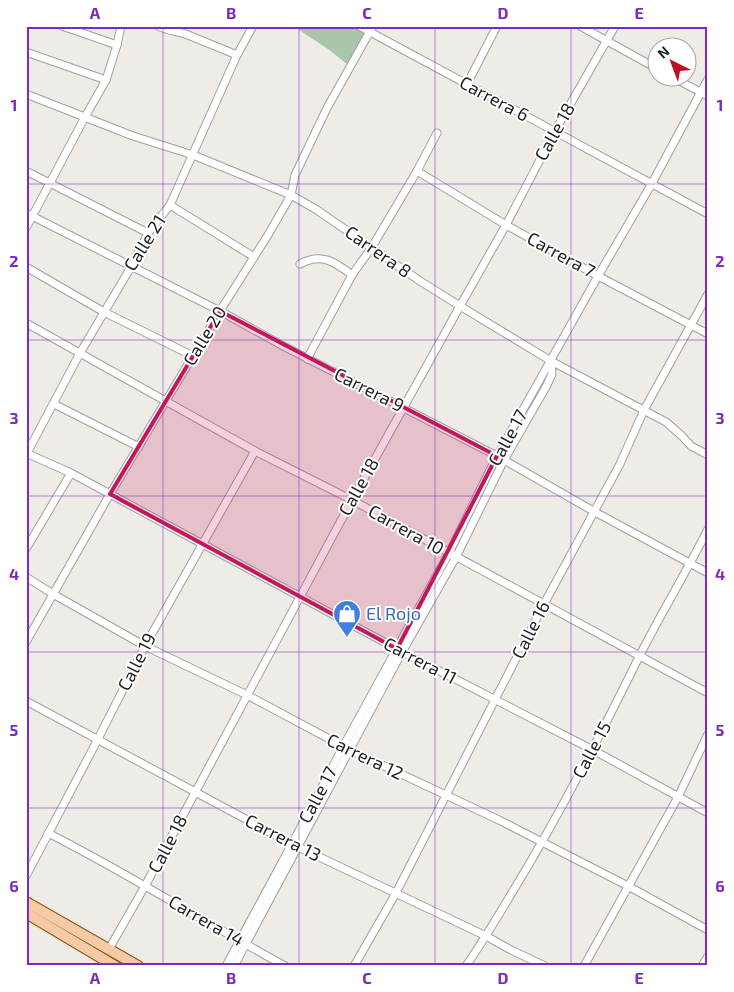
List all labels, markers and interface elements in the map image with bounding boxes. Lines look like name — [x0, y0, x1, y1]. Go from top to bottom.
text: A — [90, 3, 101, 22]
text: B — [226, 3, 236, 22]
text: C — [362, 3, 372, 22]
text: D — [498, 3, 509, 22]
text: E — [634, 3, 644, 22]
north arrow — [646, 38, 696, 88]
text: N — [654, 42, 672, 62]
street label: Carrera 6 — [456, 71, 533, 126]
text: 1 — [11, 95, 17, 114]
text: 1 — [717, 95, 723, 114]
street label: Calle 18 — [529, 99, 579, 164]
street label: Calle 21 — [118, 210, 170, 275]
street label: Carrera 8 — [341, 220, 416, 282]
street label: Carrera 7 — [524, 226, 599, 282]
text: 2 — [9, 251, 19, 270]
text: 2 — [715, 251, 725, 270]
street label: Calle 20 — [178, 302, 230, 369]
street label: Carrera 9 — [331, 362, 408, 416]
street label: Calle 17 — [483, 406, 532, 469]
text: 3 — [9, 408, 19, 427]
text: 3 — [715, 408, 725, 427]
street label: Calle 18 — [333, 454, 383, 519]
street label: Carrera 10 — [365, 499, 448, 559]
text: 4 — [9, 564, 19, 583]
text: 4 — [715, 564, 725, 583]
street label: Calle 16 — [506, 597, 554, 662]
shop icon: El Rojo — [332, 599, 362, 638]
place label: El Rojo — [366, 602, 421, 624]
street label: Calle 19 — [112, 629, 160, 694]
street label: Carrera 11 — [380, 632, 461, 688]
street label: Calle 15 — [567, 717, 615, 782]
text: 5 — [10, 720, 19, 739]
text: 5 — [716, 720, 725, 739]
street label: Carrera 12 — [324, 728, 407, 784]
street label: Calle 17 — [293, 762, 341, 827]
street label: Carrera 13 — [242, 809, 325, 866]
street label: Calle 18 — [143, 811, 192, 876]
text: 6 — [9, 876, 19, 895]
text: 6 — [715, 876, 725, 895]
street label: Carrera 14 — [165, 890, 248, 951]
text: A — [90, 968, 101, 987]
text: B — [226, 968, 236, 987]
text: C — [362, 968, 372, 987]
text: D — [498, 968, 509, 987]
text: E — [634, 968, 644, 987]

